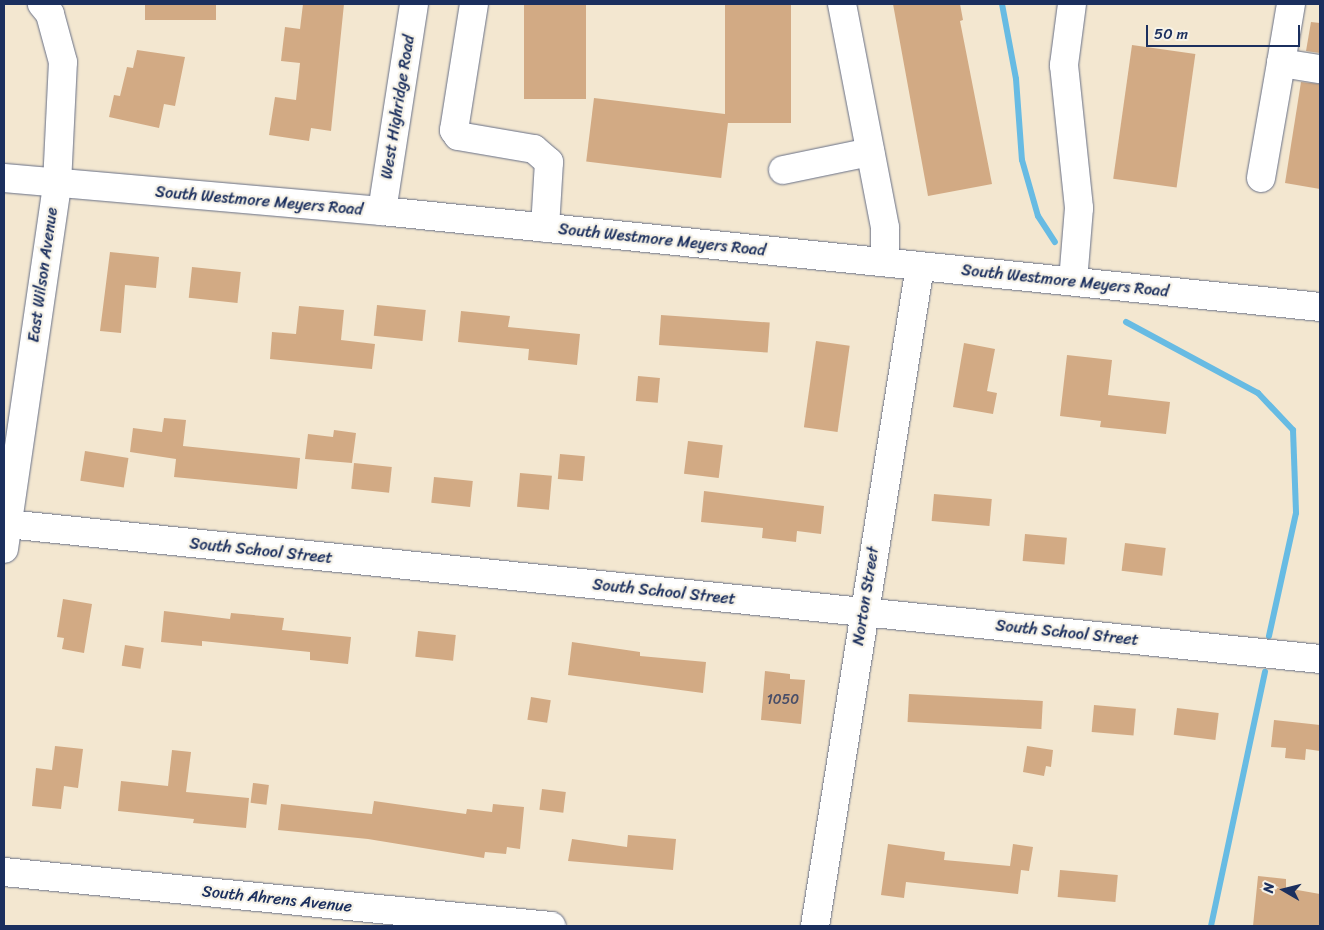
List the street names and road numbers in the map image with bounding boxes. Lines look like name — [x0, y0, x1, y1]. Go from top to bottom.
street label: West Highridge Road — [377, 34, 419, 180]
street label: South Westmore Meyers Road — [154, 182, 364, 220]
street label: East Wilson Avenue — [24, 206, 62, 344]
street label: South Westmore Meyers Road — [557, 220, 767, 260]
street label: South Westmore Meyers Road — [960, 261, 1170, 301]
street label: South School Street — [188, 534, 334, 568]
street label: Norton Street — [849, 545, 883, 647]
street label: South School Street — [591, 575, 737, 609]
street label: South School Street — [994, 616, 1140, 650]
street label: South Ahrens Avenue — [201, 882, 353, 916]

